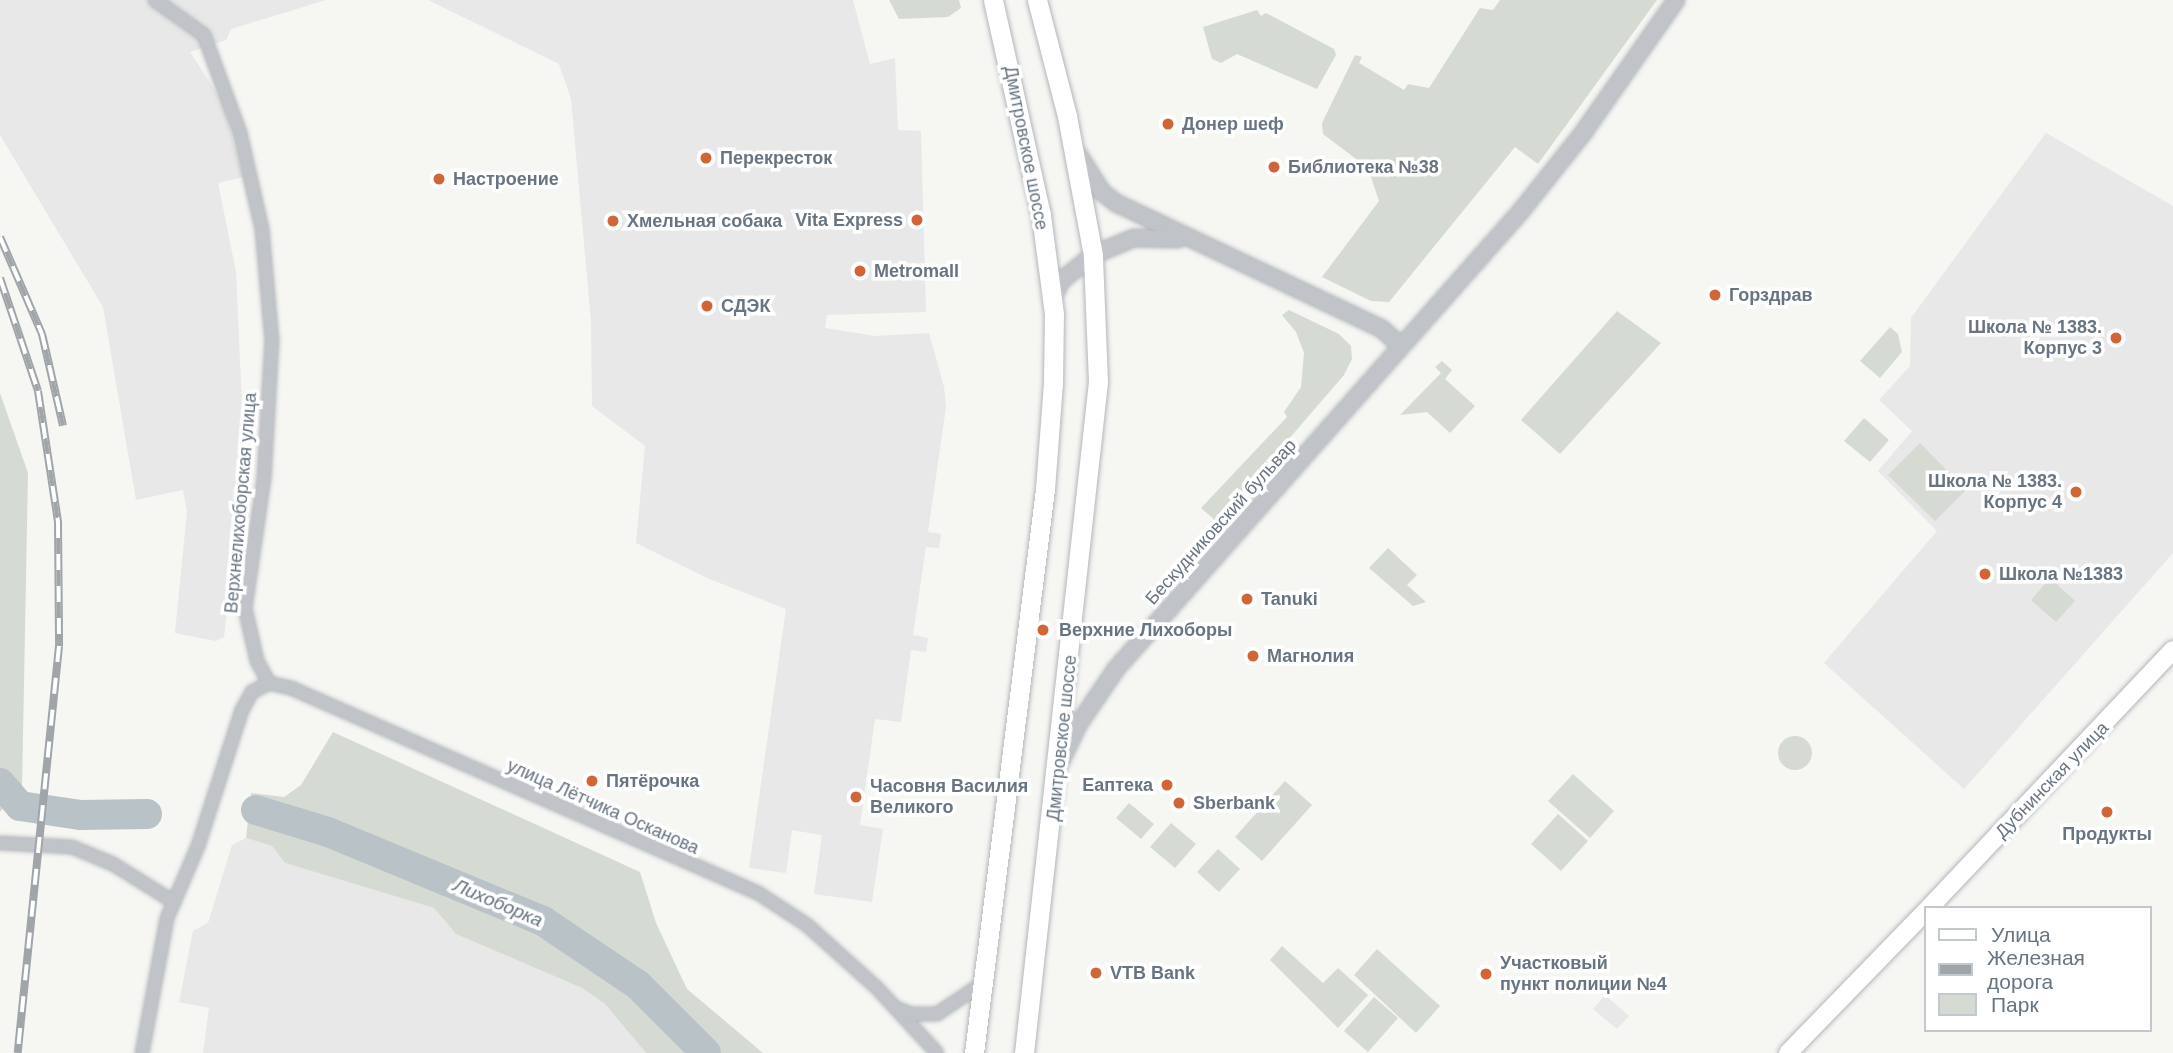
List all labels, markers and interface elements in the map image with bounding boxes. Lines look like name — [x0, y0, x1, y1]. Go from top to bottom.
street label: Дмитровское шоссе — [999, 64, 1053, 232]
place label: Донер шеф — [1182, 113, 1284, 135]
marker: Донер шеф — [1160, 116, 1176, 132]
place label: Перекресток — [720, 147, 832, 169]
marker: Перекресток — [698, 150, 714, 166]
place label: Библиотека №38 — [1288, 156, 1439, 178]
marker: Библиотека №38 — [1266, 159, 1282, 175]
place label: Настроение — [453, 168, 559, 190]
marker: Настроение — [431, 171, 447, 187]
place label: Vita Express — [795, 209, 903, 231]
place label: Хмельная собака — [627, 210, 782, 232]
marker: Vita Express — [909, 212, 925, 228]
marker: Хмельная собака — [605, 213, 621, 229]
place label: Metromall — [874, 260, 959, 282]
marker: Metromall — [852, 263, 868, 279]
place label: Горздрав — [1729, 284, 1813, 306]
marker: Горздрав — [1707, 287, 1723, 303]
place label: СДЭК — [721, 295, 770, 317]
marker: СДЭК — [699, 298, 715, 314]
place label: Школа № 1383. Корпус 3 — [1968, 317, 2102, 360]
marker: Школа № 1383. Корпус 3 — [2108, 330, 2124, 346]
street label: Верхнелихоборская улица — [221, 392, 261, 614]
street label: Бескудниковский бульвар — [1141, 435, 1301, 609]
place label: Школа № 1383. Корпус 4 — [1928, 471, 2062, 514]
marker: Школа № 1383. Корпус 4 — [2068, 484, 2084, 500]
place label: Школа №1383 — [1999, 563, 2123, 585]
marker: Школа №1383 — [1977, 566, 1993, 582]
place label: Tanuki — [1261, 588, 1318, 610]
marker: Tanuki — [1239, 591, 1255, 607]
place label: Верхние Лихоборы — [1059, 619, 1232, 641]
marker: Верхние Лихоборы — [1033, 620, 1053, 640]
place label: Магнолия — [1267, 645, 1354, 667]
marker: Магнолия — [1245, 648, 1261, 664]
street label: Дмитровское шоссе — [1043, 654, 1081, 822]
street label: Дубнинская улица — [1991, 717, 2113, 843]
street label: улица Лётчика Осканова — [504, 755, 702, 859]
place label: Пятёрочка — [606, 770, 699, 792]
marker: Пятёрочка — [584, 773, 600, 789]
place label: Еаптека — [1082, 774, 1153, 796]
place label: Часовня Василия Великого — [870, 776, 1028, 818]
marker: Еаптека — [1159, 777, 1175, 793]
marker: Часовня Василия Великого — [848, 789, 864, 805]
place label: Sberbank — [1193, 792, 1275, 814]
marker: Sberbank — [1171, 795, 1187, 811]
marker: Продукты — [2099, 804, 2115, 820]
place label: Продукты — [2062, 823, 2152, 845]
water label: Лихоборка — [450, 874, 546, 932]
legend — [1924, 906, 2152, 1032]
text: Улица — [1991, 923, 2051, 946]
text: Железная дорога — [1987, 946, 2085, 993]
place label: Участковый пункт полиции №4 — [1500, 953, 1667, 996]
place label: VTB Bank — [1110, 962, 1195, 984]
marker: VTB Bank — [1088, 965, 1104, 981]
marker: Участковый пункт полиции №4 — [1478, 966, 1494, 982]
text: Парк — [1991, 993, 2039, 1016]

